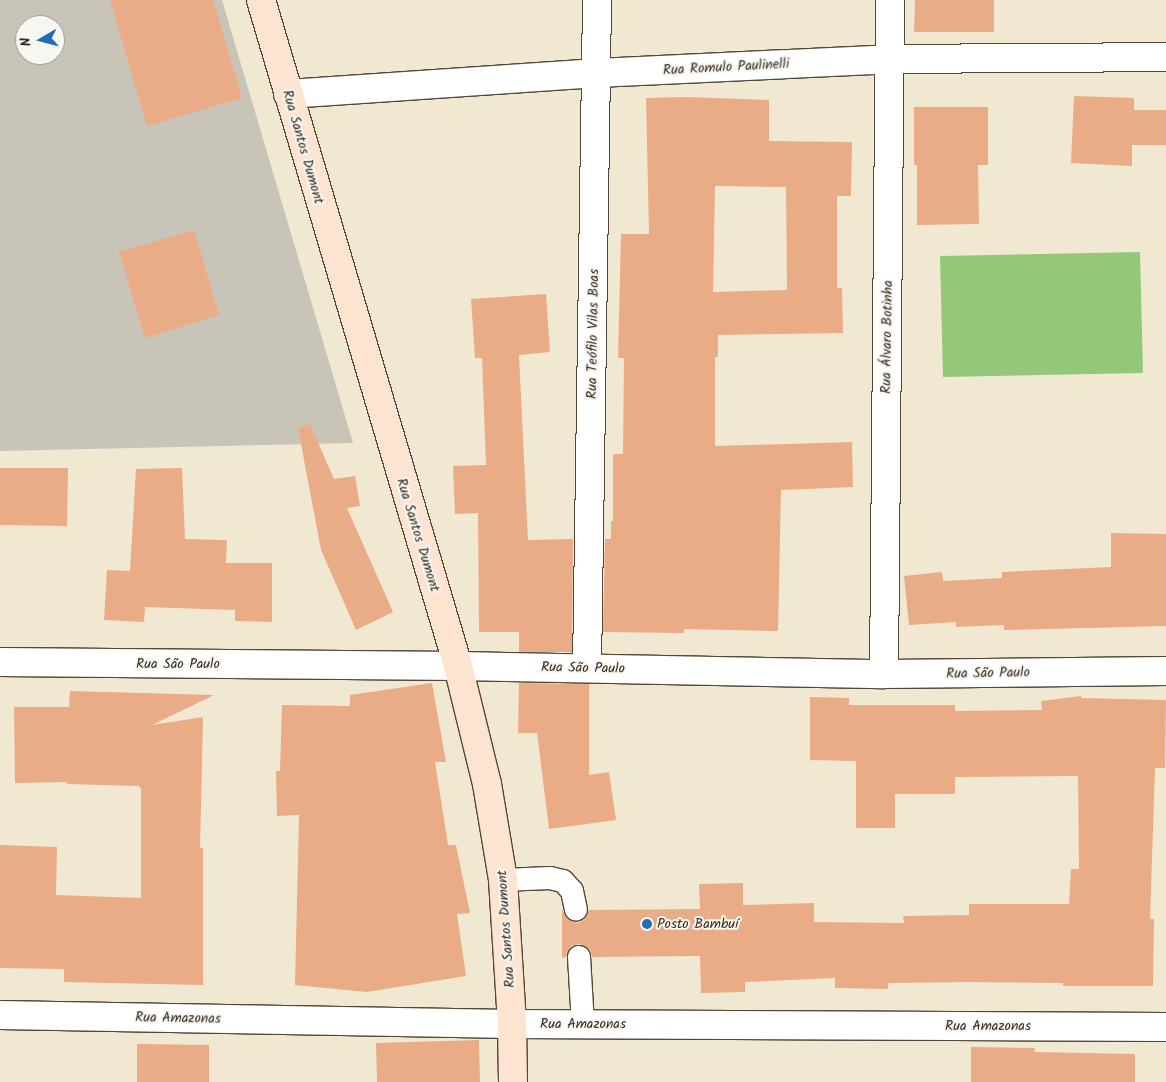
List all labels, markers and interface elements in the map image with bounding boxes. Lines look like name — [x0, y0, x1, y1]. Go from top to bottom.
north arrow — [15, 15, 65, 65]
text: N — [15, 36, 38, 48]
street label: Rua Romulo Paulinelli — [662, 55, 790, 79]
street label: Rua Santos Dumont — [279, 88, 327, 206]
street label: Rua Teófilo Vilas Boas — [583, 269, 603, 399]
street label: Rua Álvaro Botinha — [878, 280, 896, 394]
street label: Rua Santos Dumont — [393, 476, 443, 594]
street label: Rua São Paulo — [136, 656, 220, 672]
street label: Rua São Paulo — [541, 659, 625, 677]
street label: Rua São Paulo — [946, 664, 1030, 682]
street label: Rua Santos Dumont — [494, 870, 518, 988]
place label: Posto Bambuí — [657, 916, 738, 932]
marker: Posto Bambuí — [641, 918, 653, 930]
street label: Rua Amazonas — [135, 1009, 221, 1027]
street label: Rua Amazonas — [540, 1016, 626, 1032]
street label: Rua Amazonas — [945, 1018, 1031, 1034]

